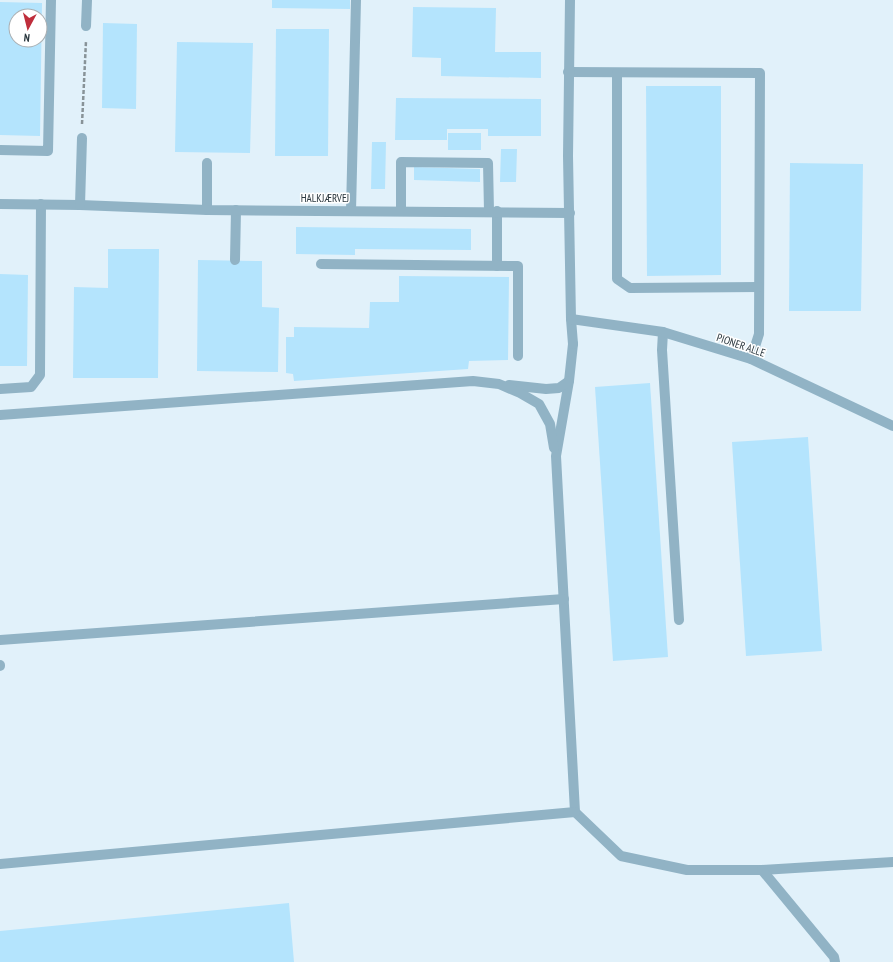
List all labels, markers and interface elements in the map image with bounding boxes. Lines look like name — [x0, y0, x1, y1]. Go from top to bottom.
north arrow — [8, 8, 48, 48]
text: N — [23, 31, 31, 45]
street label: HALKJÆRVEJ — [301, 191, 349, 205]
street label: PIONER ALLE — [715, 330, 767, 360]

